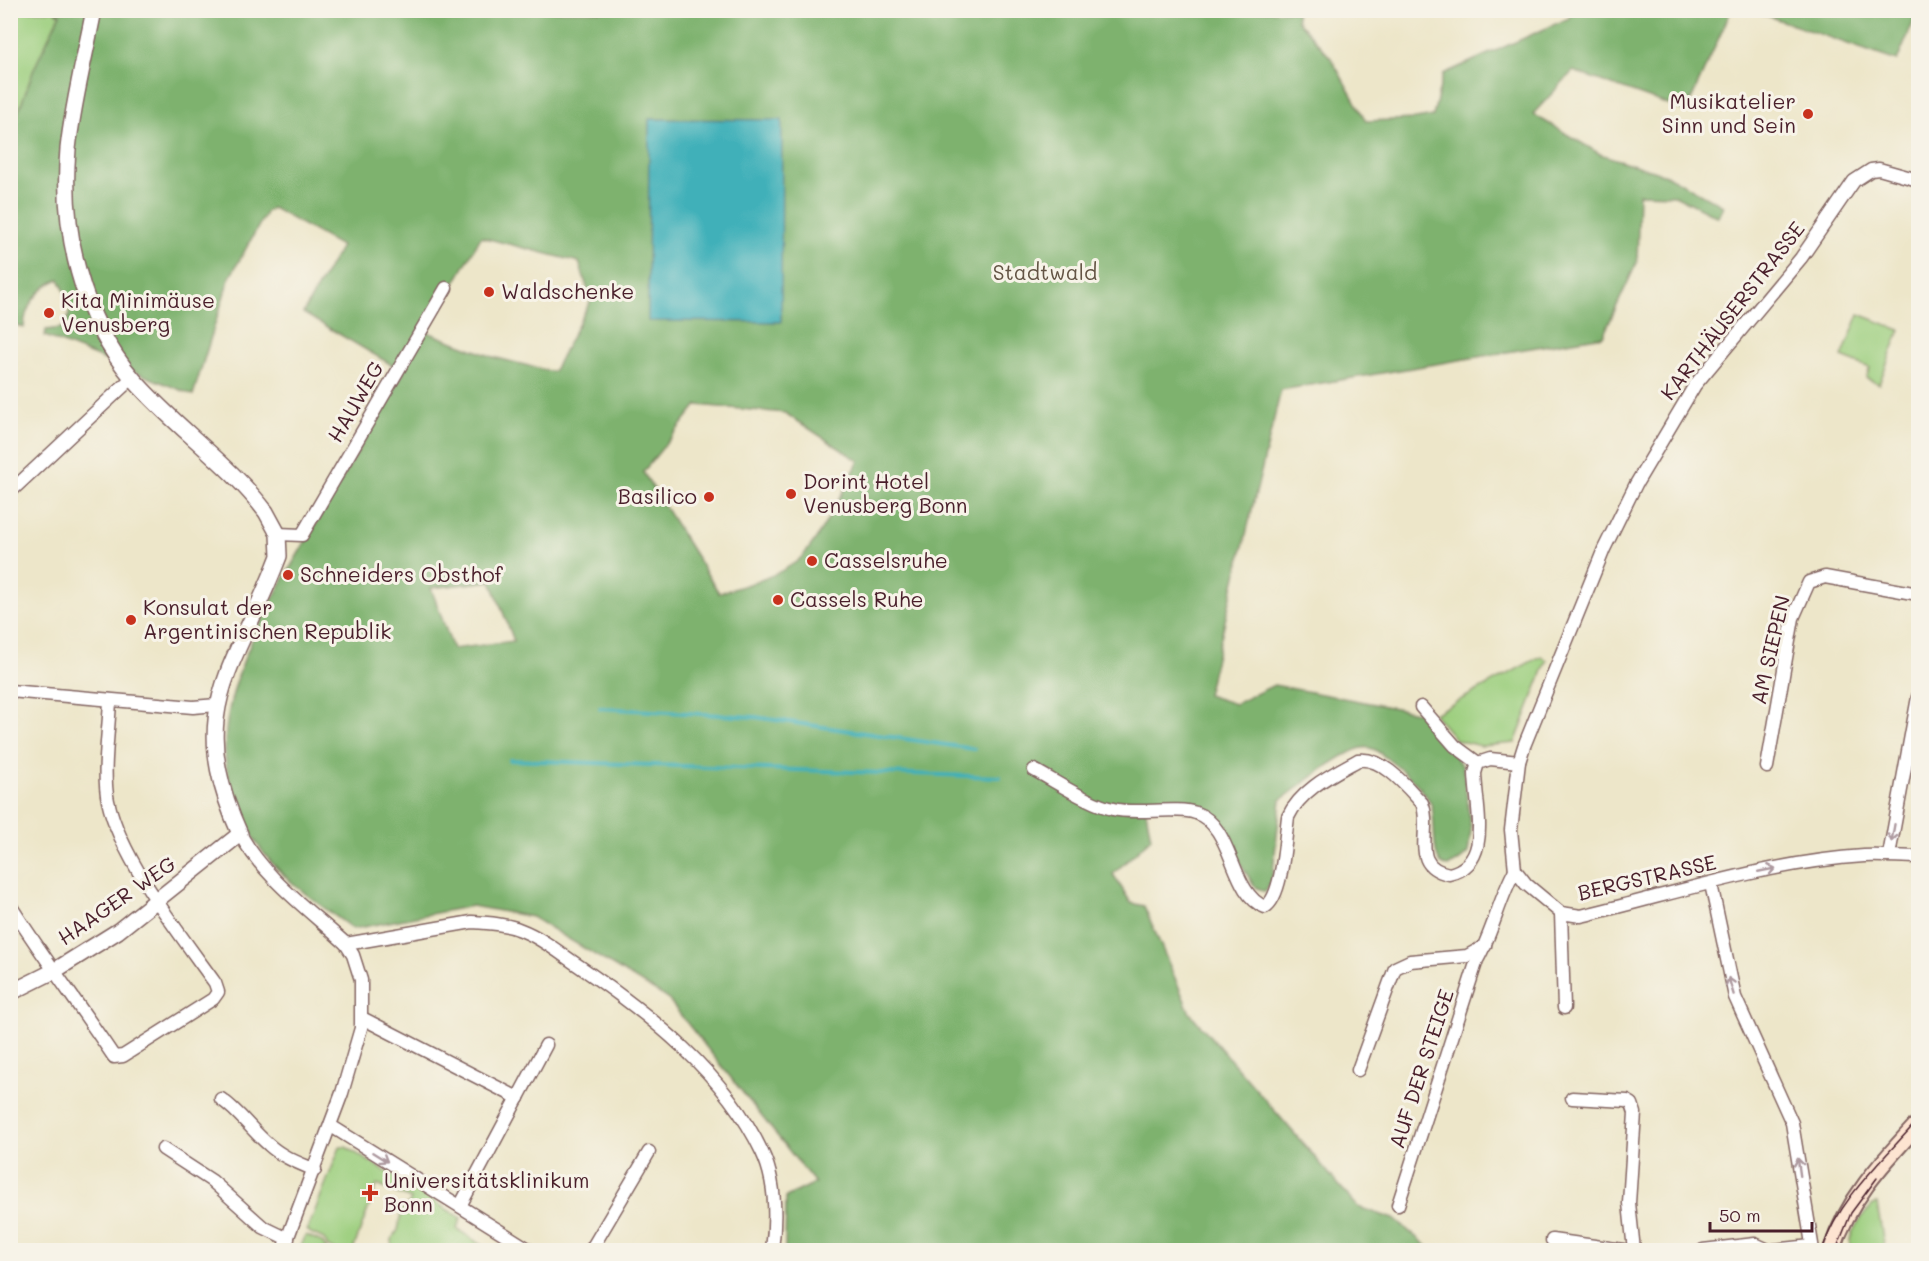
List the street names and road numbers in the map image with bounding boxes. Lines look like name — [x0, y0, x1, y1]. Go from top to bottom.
street label: KARTHÄUSERSTRASSE — [1654, 215, 1810, 405]
street label: HAUWEG — [321, 356, 389, 447]
street label: AM SIEPEN — [1744, 592, 1795, 707]
street label: BERGSTRASSE — [1575, 847, 1719, 906]
street label: HAAGER WEG — [52, 849, 180, 950]
street label: AUF DER STEIGE — [1382, 985, 1459, 1152]

